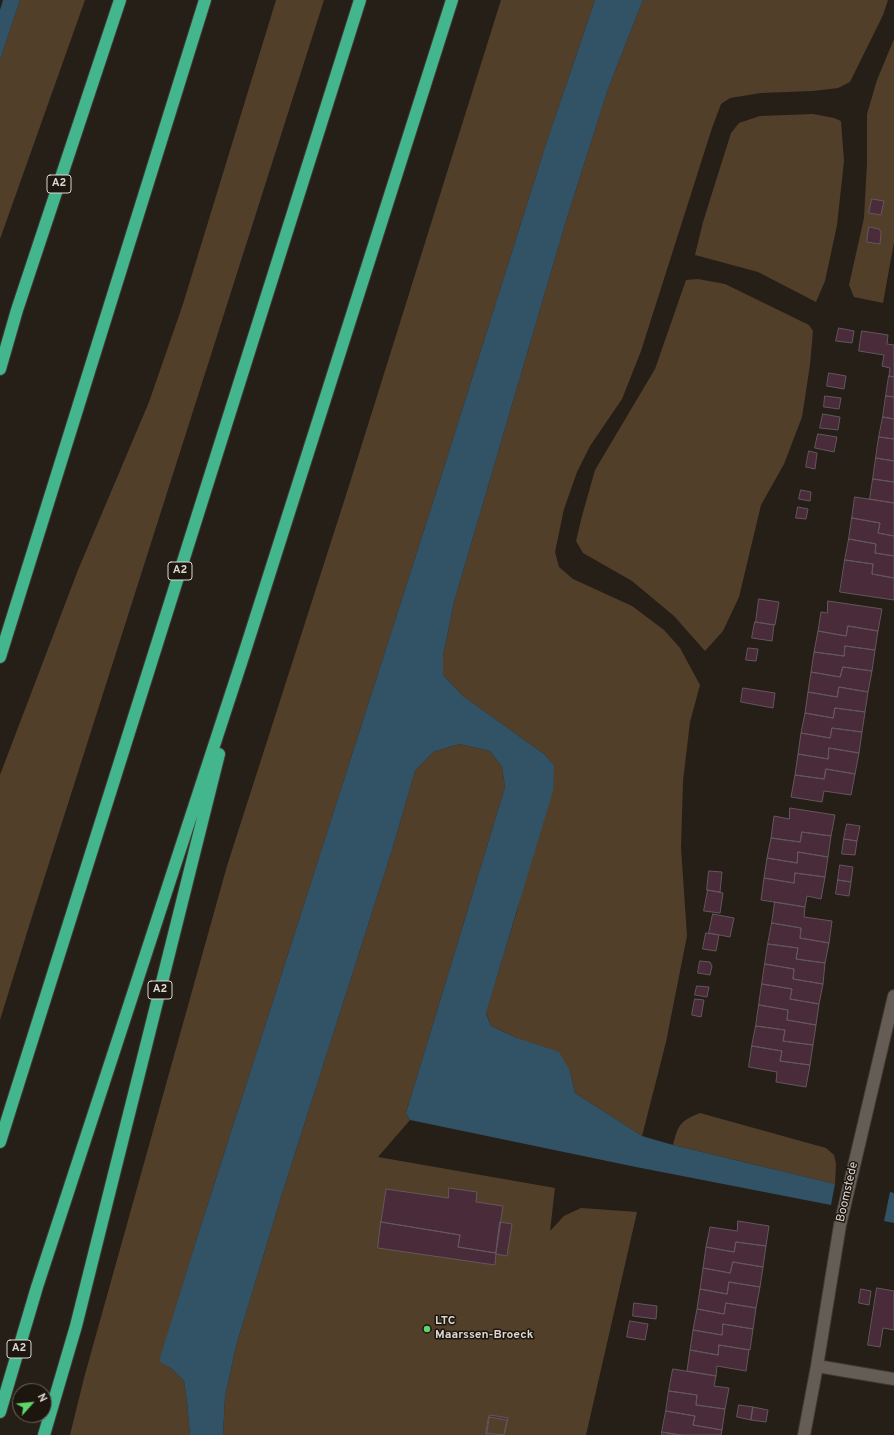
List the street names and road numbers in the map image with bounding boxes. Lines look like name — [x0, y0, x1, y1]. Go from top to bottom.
road number: A2 — [47, 175, 71, 193]
road number: A2 — [168, 562, 192, 580]
road number: A2 — [148, 981, 172, 999]
street label: Boomstede — [834, 1160, 862, 1224]
road number: A2 — [7, 1340, 31, 1358]

